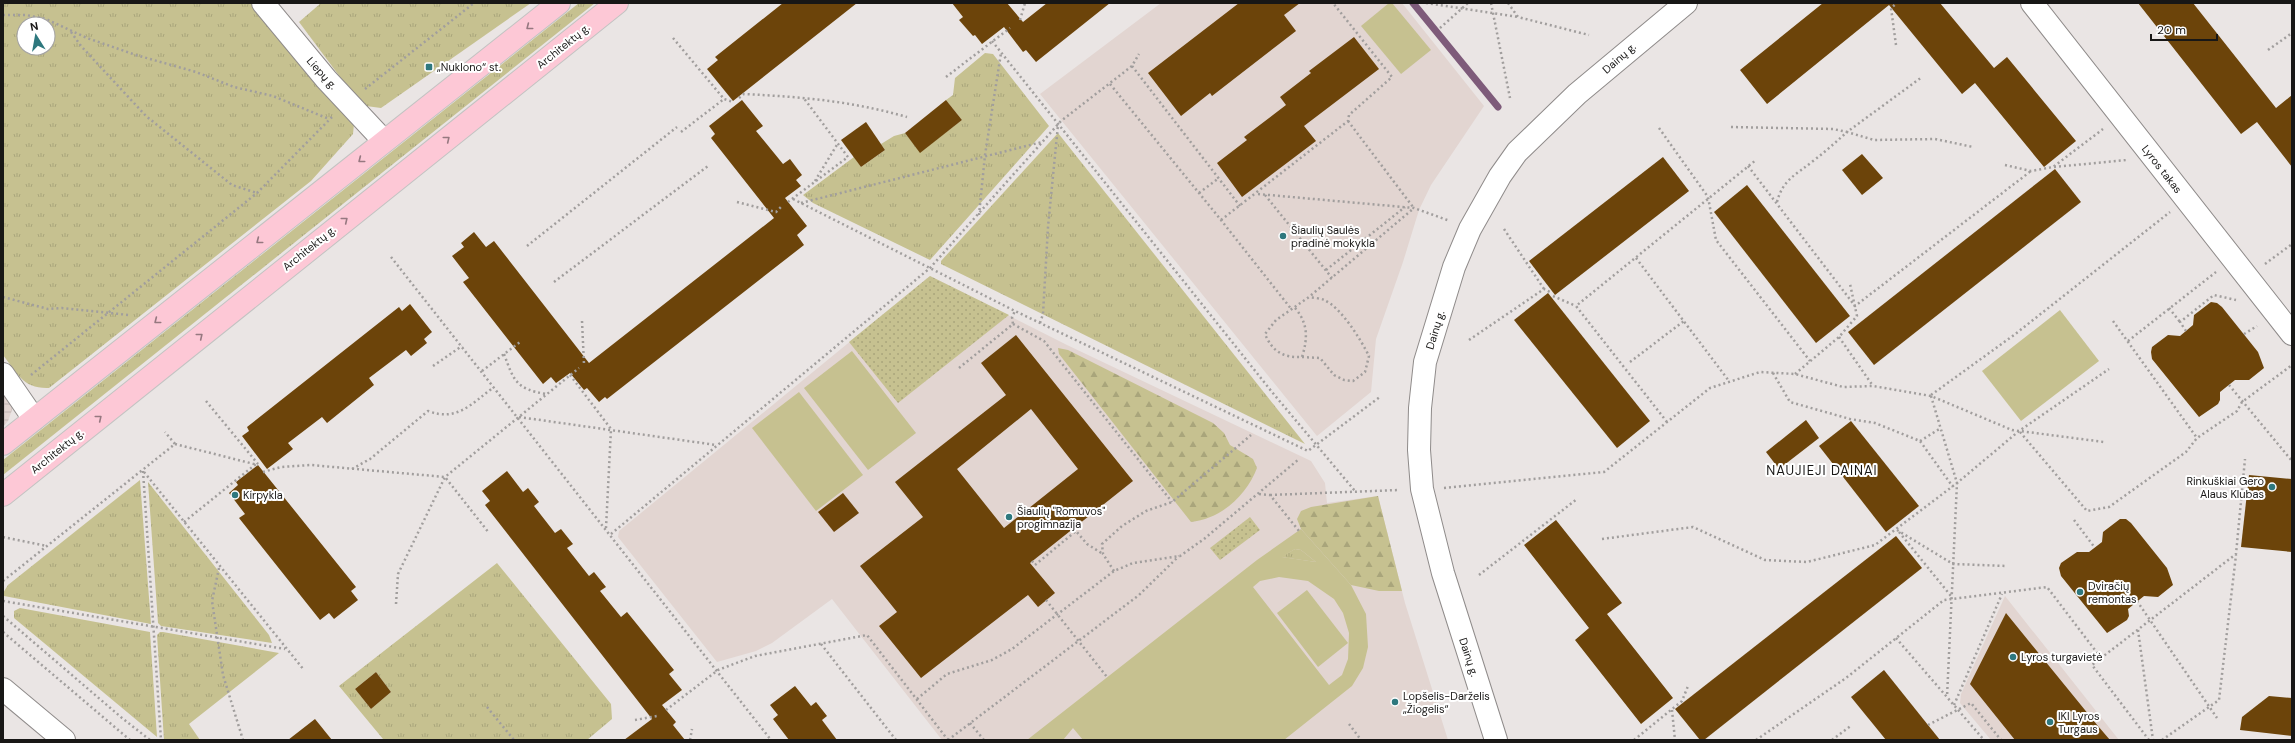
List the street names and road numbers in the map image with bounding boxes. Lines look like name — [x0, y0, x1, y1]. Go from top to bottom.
street label: Architektų g. — [534, 20, 592, 72]
street label: Dainų g. — [1599, 40, 1639, 76]
street label: Liepų g. — [304, 54, 340, 92]
street label: Lyros takas — [2139, 142, 2185, 196]
street label: Architektų g. — [280, 222, 338, 274]
street label: Dainų g. — [1422, 309, 1448, 351]
street label: Architektų g. — [28, 425, 86, 477]
street label: Dainų g. — [1456, 636, 1482, 678]

